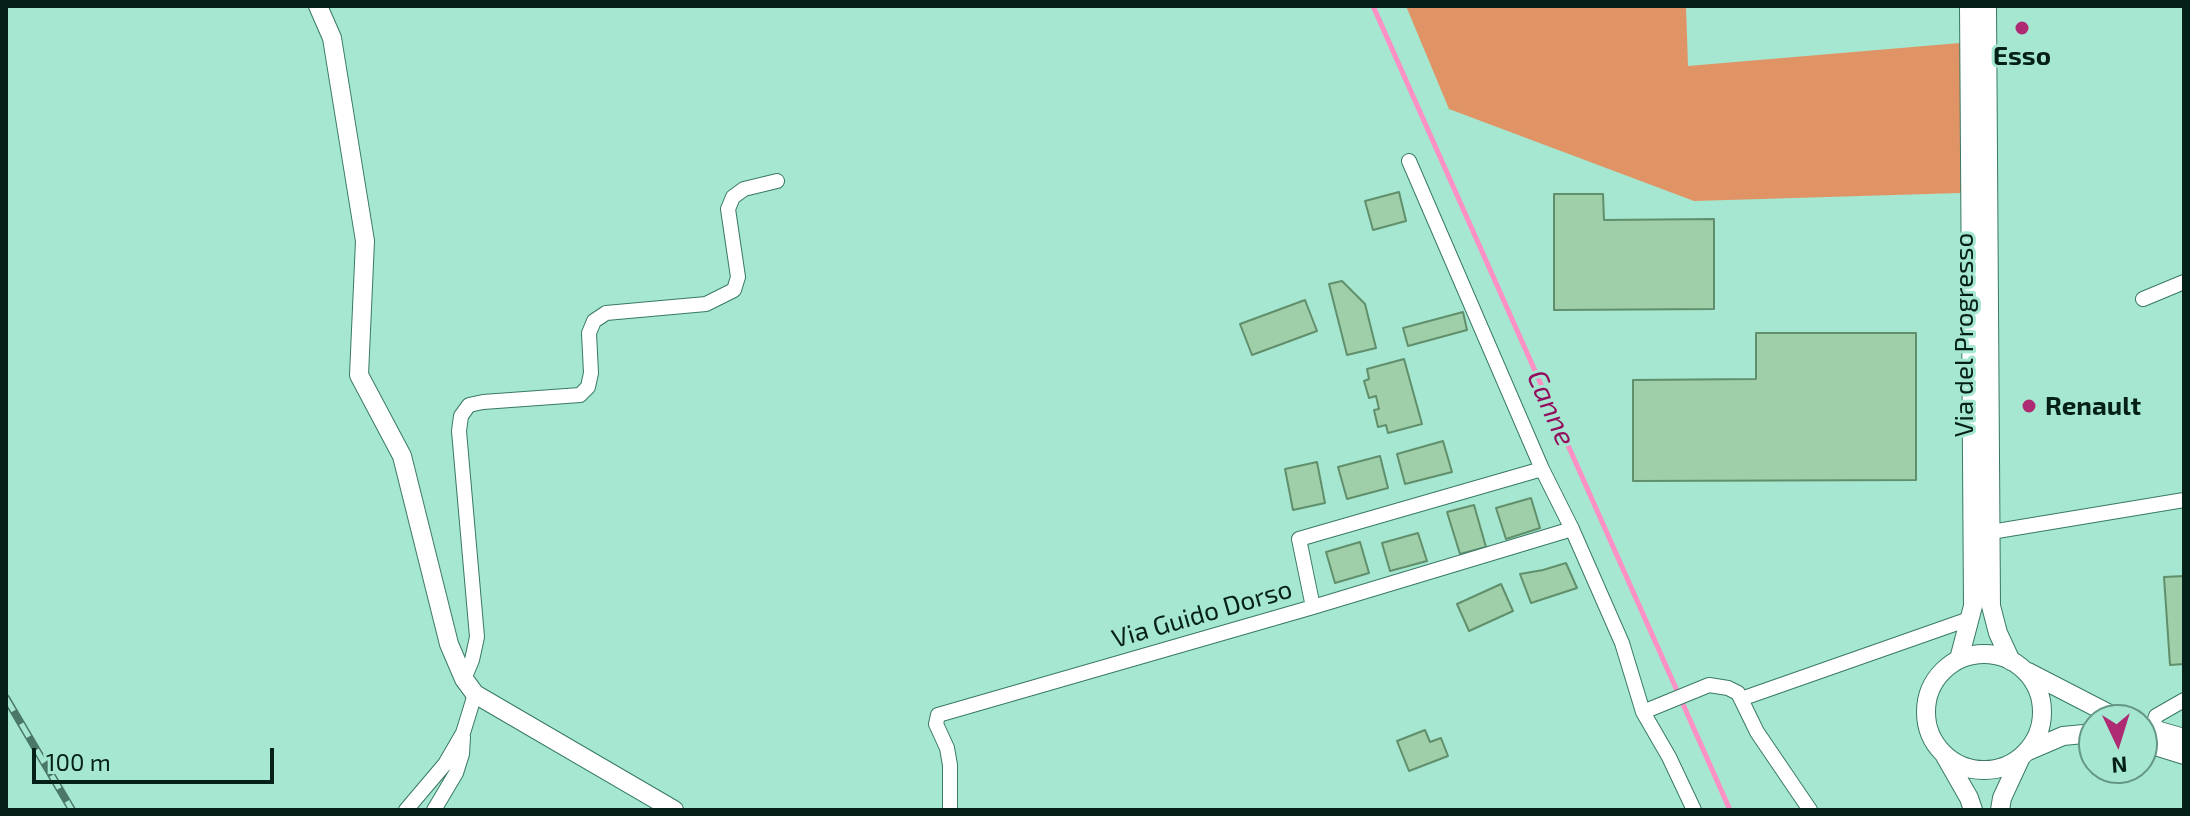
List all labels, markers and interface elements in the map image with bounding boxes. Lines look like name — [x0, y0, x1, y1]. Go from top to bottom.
marker: Esso — [2013, 19, 2031, 37]
place label: Esso — [1993, 40, 2051, 72]
street label: Via del Progresso — [1948, 233, 1980, 437]
water label: Canne — [1520, 365, 1582, 451]
place label: Renault — [2045, 390, 2141, 422]
marker: Renault — [2020, 397, 2038, 415]
street label: Via Guido Dorso — [1108, 573, 1296, 655]
north arrow — [2078, 704, 2158, 784]
scale bar — [36, 732, 278, 782]
text: 100 m — [46, 747, 111, 776]
text: N — [2111, 752, 2128, 779]

